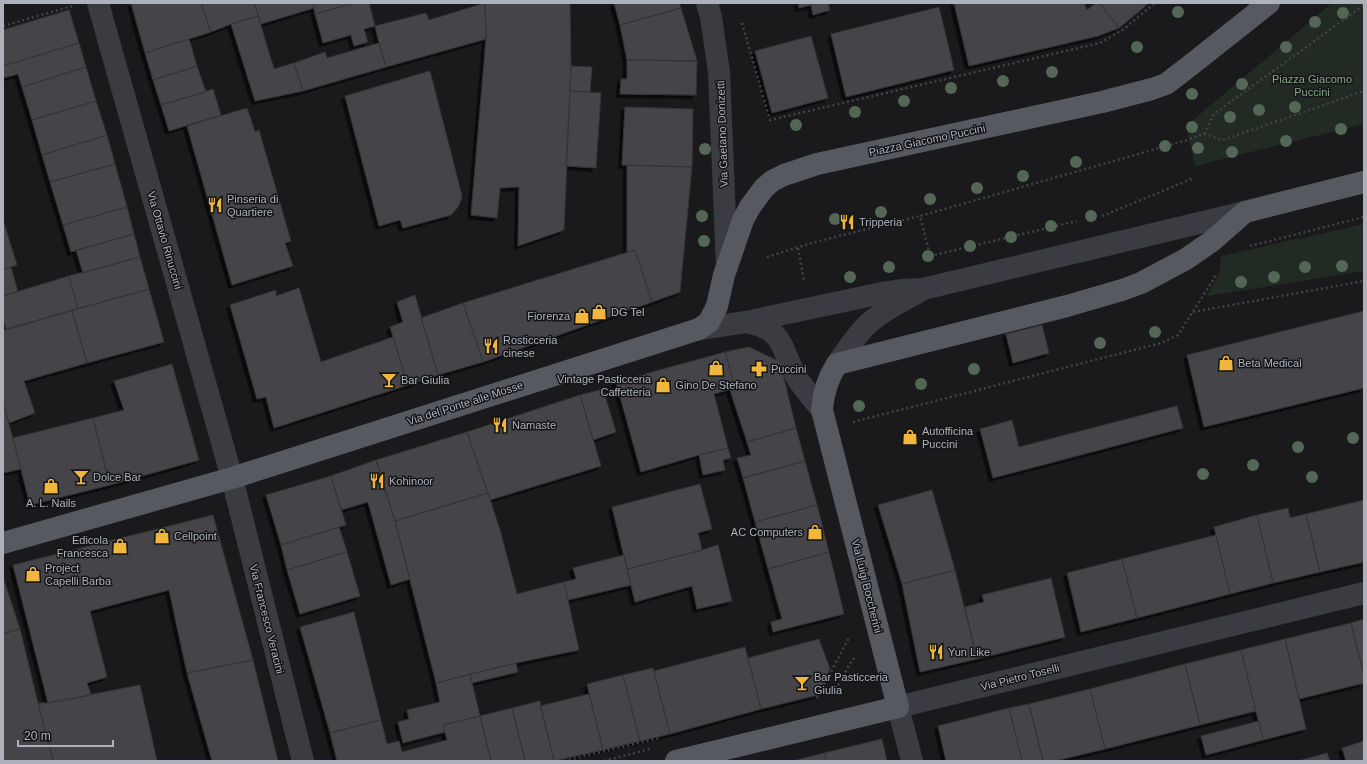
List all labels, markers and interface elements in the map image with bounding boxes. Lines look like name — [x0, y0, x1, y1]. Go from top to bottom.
park label: Piazza Giacomo Puccini — [1272, 73, 1352, 98]
street label: Via Gaetano Donizetti — [714, 80, 730, 188]
street label: Piazza Giacomo Puccini — [868, 122, 986, 158]
street label: Via Ottavio Rinuccini — [145, 190, 185, 290]
place label: Pinseria di Quartiere — [227, 193, 278, 218]
restaurant icon: Pinseria di Quartiere — [206, 196, 224, 214]
restaurant icon: Tripperia — [838, 213, 856, 231]
place label: Tripperia — [859, 216, 903, 228]
shop icon: DG Tel — [590, 303, 608, 321]
place label: DG Tel — [611, 306, 644, 318]
shop icon: Fiorenza — [573, 307, 591, 325]
place label: Fiorenza — [527, 310, 571, 322]
place label: Rosticceria cinese — [503, 334, 558, 359]
restaurant icon: Rosticceria cinese — [482, 337, 500, 355]
shop icon: Beta Medical — [1217, 354, 1235, 372]
place label: Beta Medical — [1238, 357, 1302, 369]
shop icon: Gino De Stefano — [707, 359, 725, 377]
pharmacy icon: Puccini — [750, 360, 768, 378]
place label: Puccini — [771, 363, 806, 375]
bar icon: Bar Giulia — [380, 371, 398, 389]
place label: Vintage Pasticceria Caffetteria — [557, 373, 652, 398]
place label: Bar Giulia — [401, 374, 450, 386]
shop icon: Vintage Pasticceria Caffetteria — [654, 376, 672, 394]
street label: Via del Ponte alle Mosse — [406, 379, 524, 427]
place label: Gino De Stefano — [675, 379, 757, 391]
restaurant icon: Namaste — [491, 416, 509, 434]
place label: Namaste — [512, 419, 556, 431]
place label: Autofficina Puccini — [922, 425, 974, 450]
shop icon: Autofficina Puccini — [901, 428, 919, 446]
bar icon: Dolce Bar — [72, 468, 90, 486]
place label: Dolce Bar — [93, 471, 142, 483]
restaurant icon: Kohinoor — [368, 472, 386, 490]
place label: Kohinoor — [389, 475, 433, 487]
shop icon: A. L. Nails — [42, 477, 60, 495]
place label: A. L. Nails — [26, 497, 77, 509]
shop icon: AC Computers — [806, 523, 824, 541]
place label: AC Computers — [731, 526, 803, 538]
shop icon: Cellpoint — [153, 527, 171, 545]
place label: Cellpoint — [174, 530, 217, 542]
place label: Edicola Francesca — [57, 534, 109, 559]
shop icon: Edicola Francesca — [111, 537, 129, 555]
street label: Via Luigi Boccherini — [850, 538, 884, 634]
place label: Project Capelli Barba — [45, 562, 112, 587]
street label: Via Francesco Veracini — [248, 563, 286, 675]
shop icon: Project Capelli Barba — [24, 565, 42, 583]
restaurant icon: Yun Like — [927, 643, 945, 661]
place label: Yun Like — [948, 646, 990, 658]
street label: Via Pietro Toselli — [979, 661, 1061, 693]
place label: Bar Pasticceria Giulia — [814, 671, 889, 696]
bar icon: Bar Pasticceria Giulia — [793, 674, 811, 692]
scale bar — [18, 722, 113, 748]
text: 20 m — [24, 729, 51, 743]

